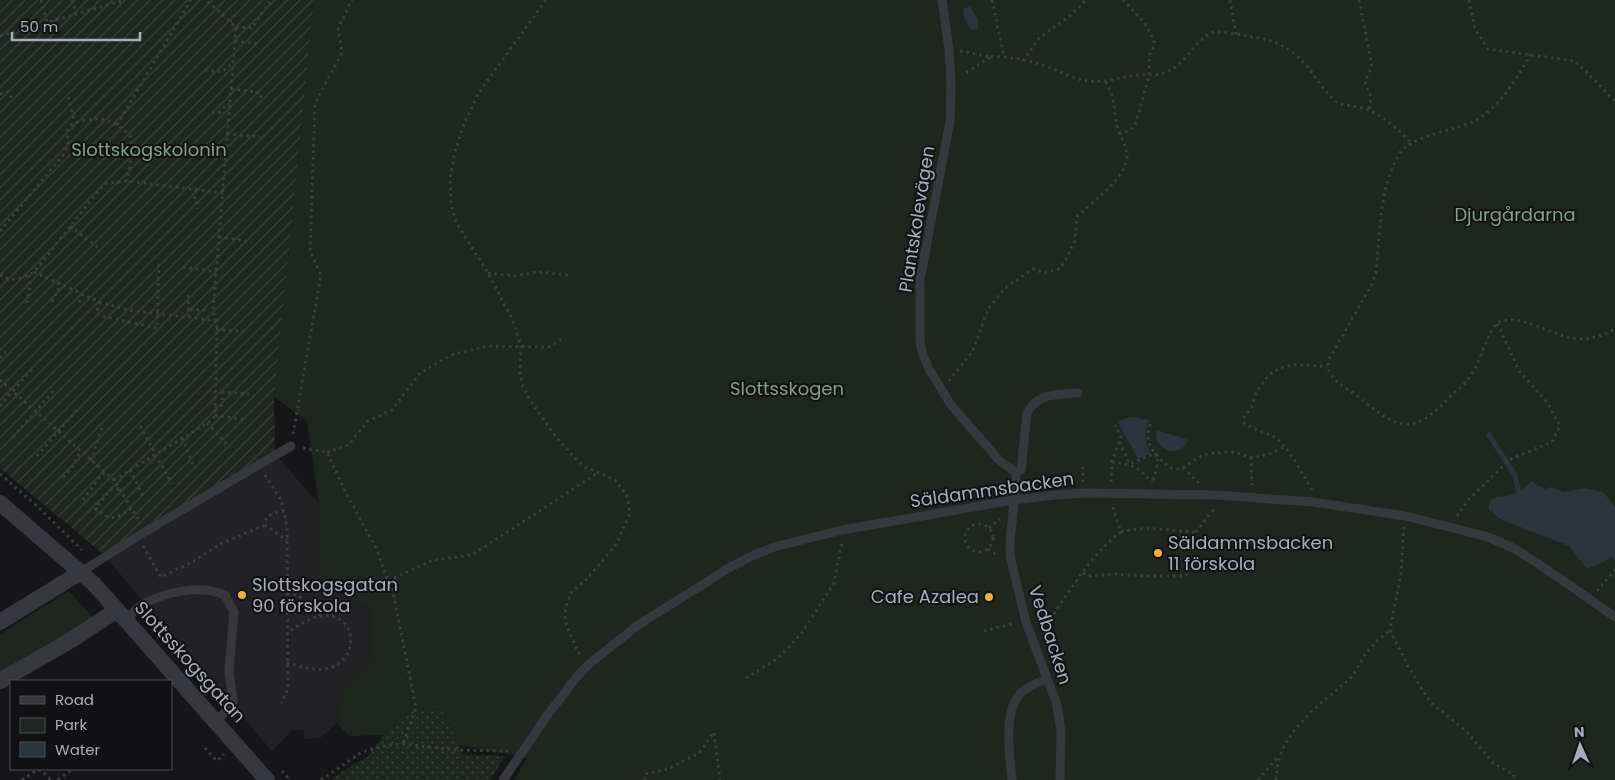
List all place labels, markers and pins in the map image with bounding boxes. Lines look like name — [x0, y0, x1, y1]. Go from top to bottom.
place label: Säldammsbacken 11 förskola — [1168, 530, 1333, 576]
marker: Säldammsbacken 11 förskola — [1152, 547, 1164, 559]
place label: Slottskogsgatan 90 förskola — [252, 572, 398, 618]
place label: Cafe Azalea — [871, 584, 979, 609]
marker: Slottskogsgatan 90 förskola — [236, 589, 248, 601]
marker: Cafe Azalea — [983, 591, 995, 603]

